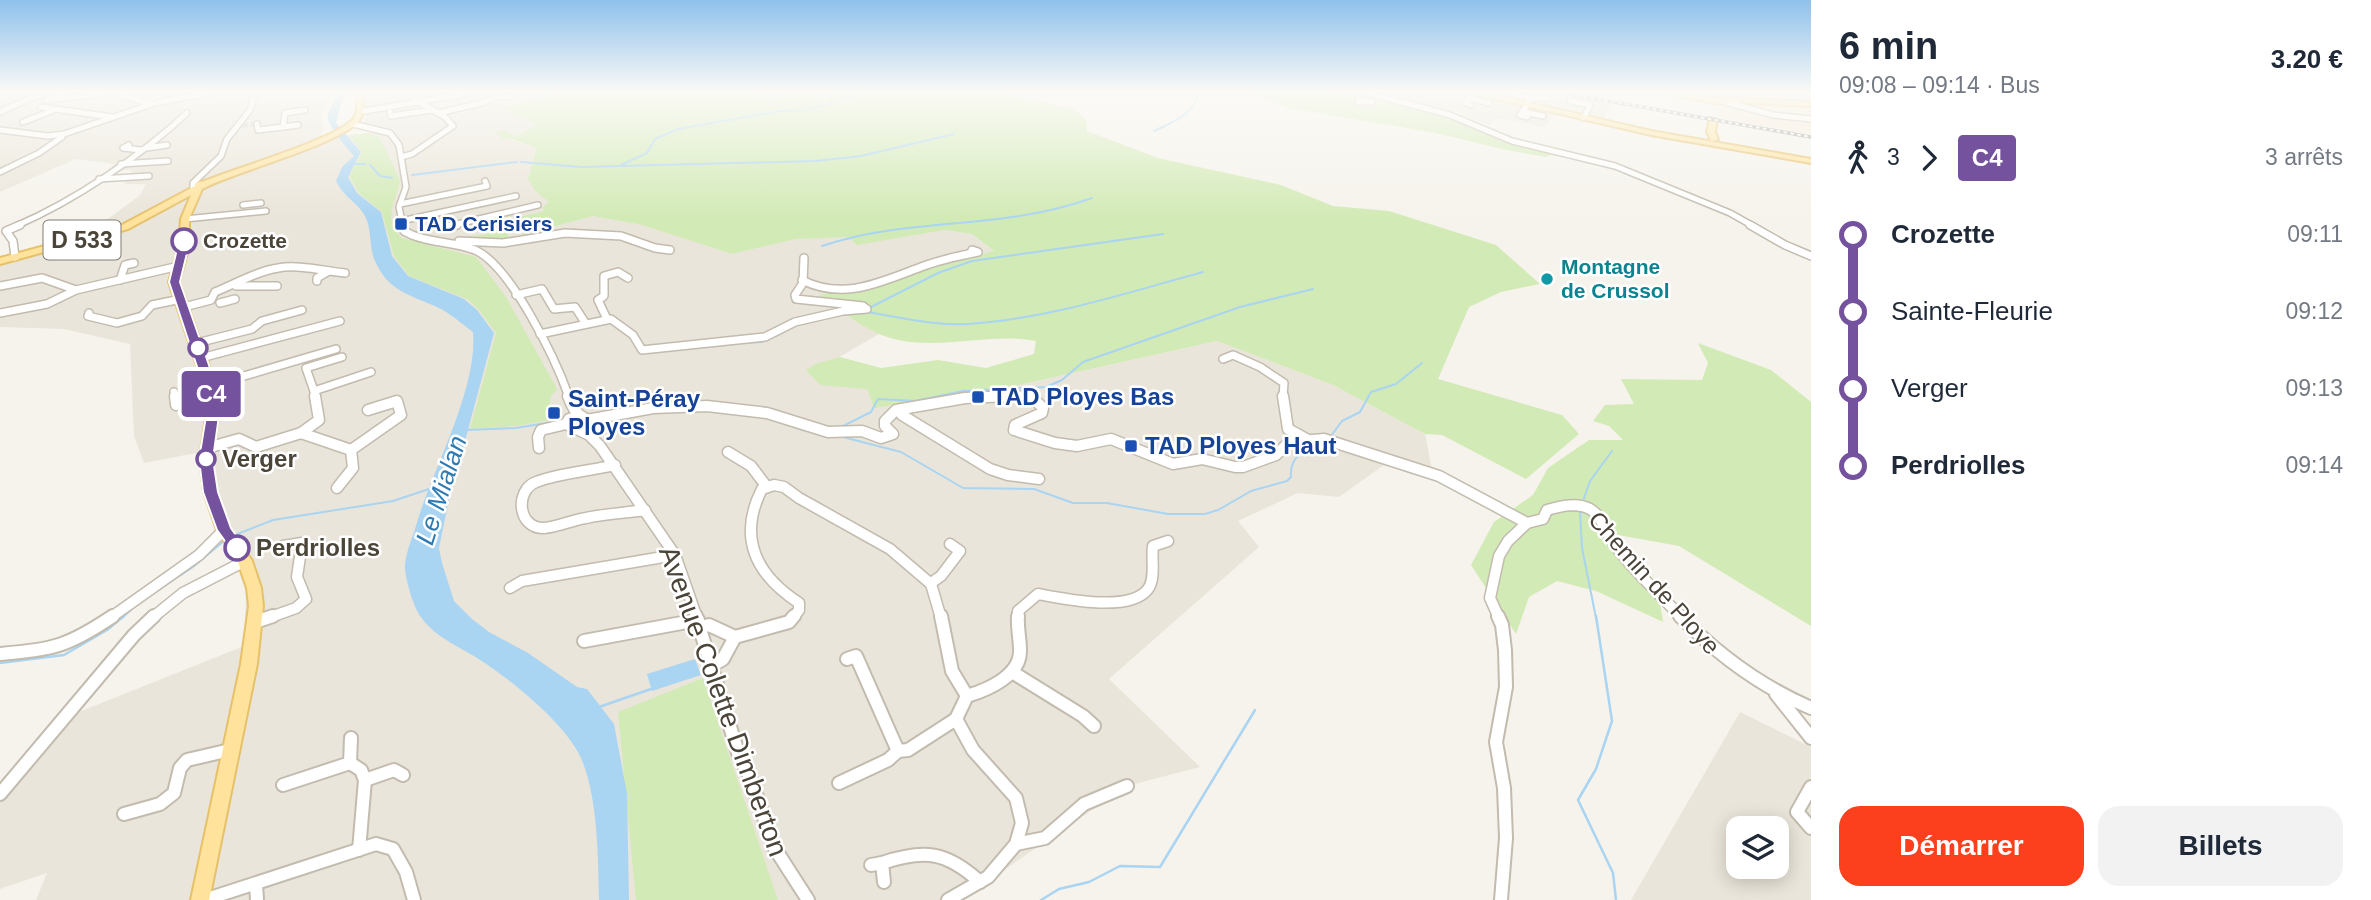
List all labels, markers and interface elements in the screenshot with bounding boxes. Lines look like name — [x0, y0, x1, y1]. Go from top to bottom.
text: 6 min — [1839, 25, 1938, 67]
text: 3.20 € — [2271, 44, 2343, 74]
text: 09:08 – 09:14 · Bus — [1839, 72, 2040, 98]
icon: walk — [1839, 139, 1877, 177]
icon: forward — [1910, 139, 1948, 177]
text: 3 — [1887, 144, 1900, 170]
text: C4 — [1972, 144, 2002, 171]
text: 3 arrêts — [2265, 144, 2343, 170]
place label: TAD Cerisiers — [415, 212, 552, 235]
marker: TAD Cerisiers — [393, 216, 409, 232]
text: Crozette — [1891, 219, 1995, 249]
road number: D 533 — [43, 220, 120, 260]
text: 09:11 — [2287, 221, 2343, 247]
marker: Crozette — [171, 228, 197, 254]
place label: Crozette — [203, 229, 287, 252]
place label: Montagne de Crussol — [1561, 255, 1670, 302]
marker: Montagne de Crussol — [1539, 271, 1555, 287]
text: Sainte-Fleurie — [1891, 296, 2053, 326]
text: 09:12 — [2285, 298, 2343, 324]
unlabelled marker — [188, 338, 208, 358]
line badge: C4 — [180, 371, 242, 417]
text: Verger — [1891, 373, 1968, 403]
text: 09:13 — [2285, 375, 2343, 401]
text: C4 — [196, 380, 226, 407]
place label: TAD Ployes Bas — [992, 383, 1174, 410]
place label: Saint-Péray Ployes — [568, 385, 701, 440]
marker: TAD Ployes Bas — [970, 389, 986, 405]
marker: Saint-Péray Ployes — [546, 405, 562, 421]
water label: Le Mialan — [409, 432, 473, 548]
place label: TAD Ployes Haut — [1145, 432, 1337, 459]
marker: TAD Ployes Haut — [1123, 438, 1139, 454]
place label: Verger — [222, 445, 297, 472]
marker: Verger — [196, 449, 216, 469]
text: Perdriolles — [1891, 450, 2025, 480]
text: 09:14 — [2285, 452, 2343, 478]
street label: Chemin de Ploye — [1583, 506, 1726, 660]
place label: Perdriolles — [256, 534, 380, 561]
marker: Perdriolles — [224, 535, 250, 561]
street label: Avenue Colette Dimberton — [653, 542, 794, 861]
button: Démarrer — [1839, 806, 2084, 886]
button: Billets — [2098, 806, 2343, 886]
map controls — [1726, 816, 1789, 879]
button: layers — [1726, 816, 1789, 879]

